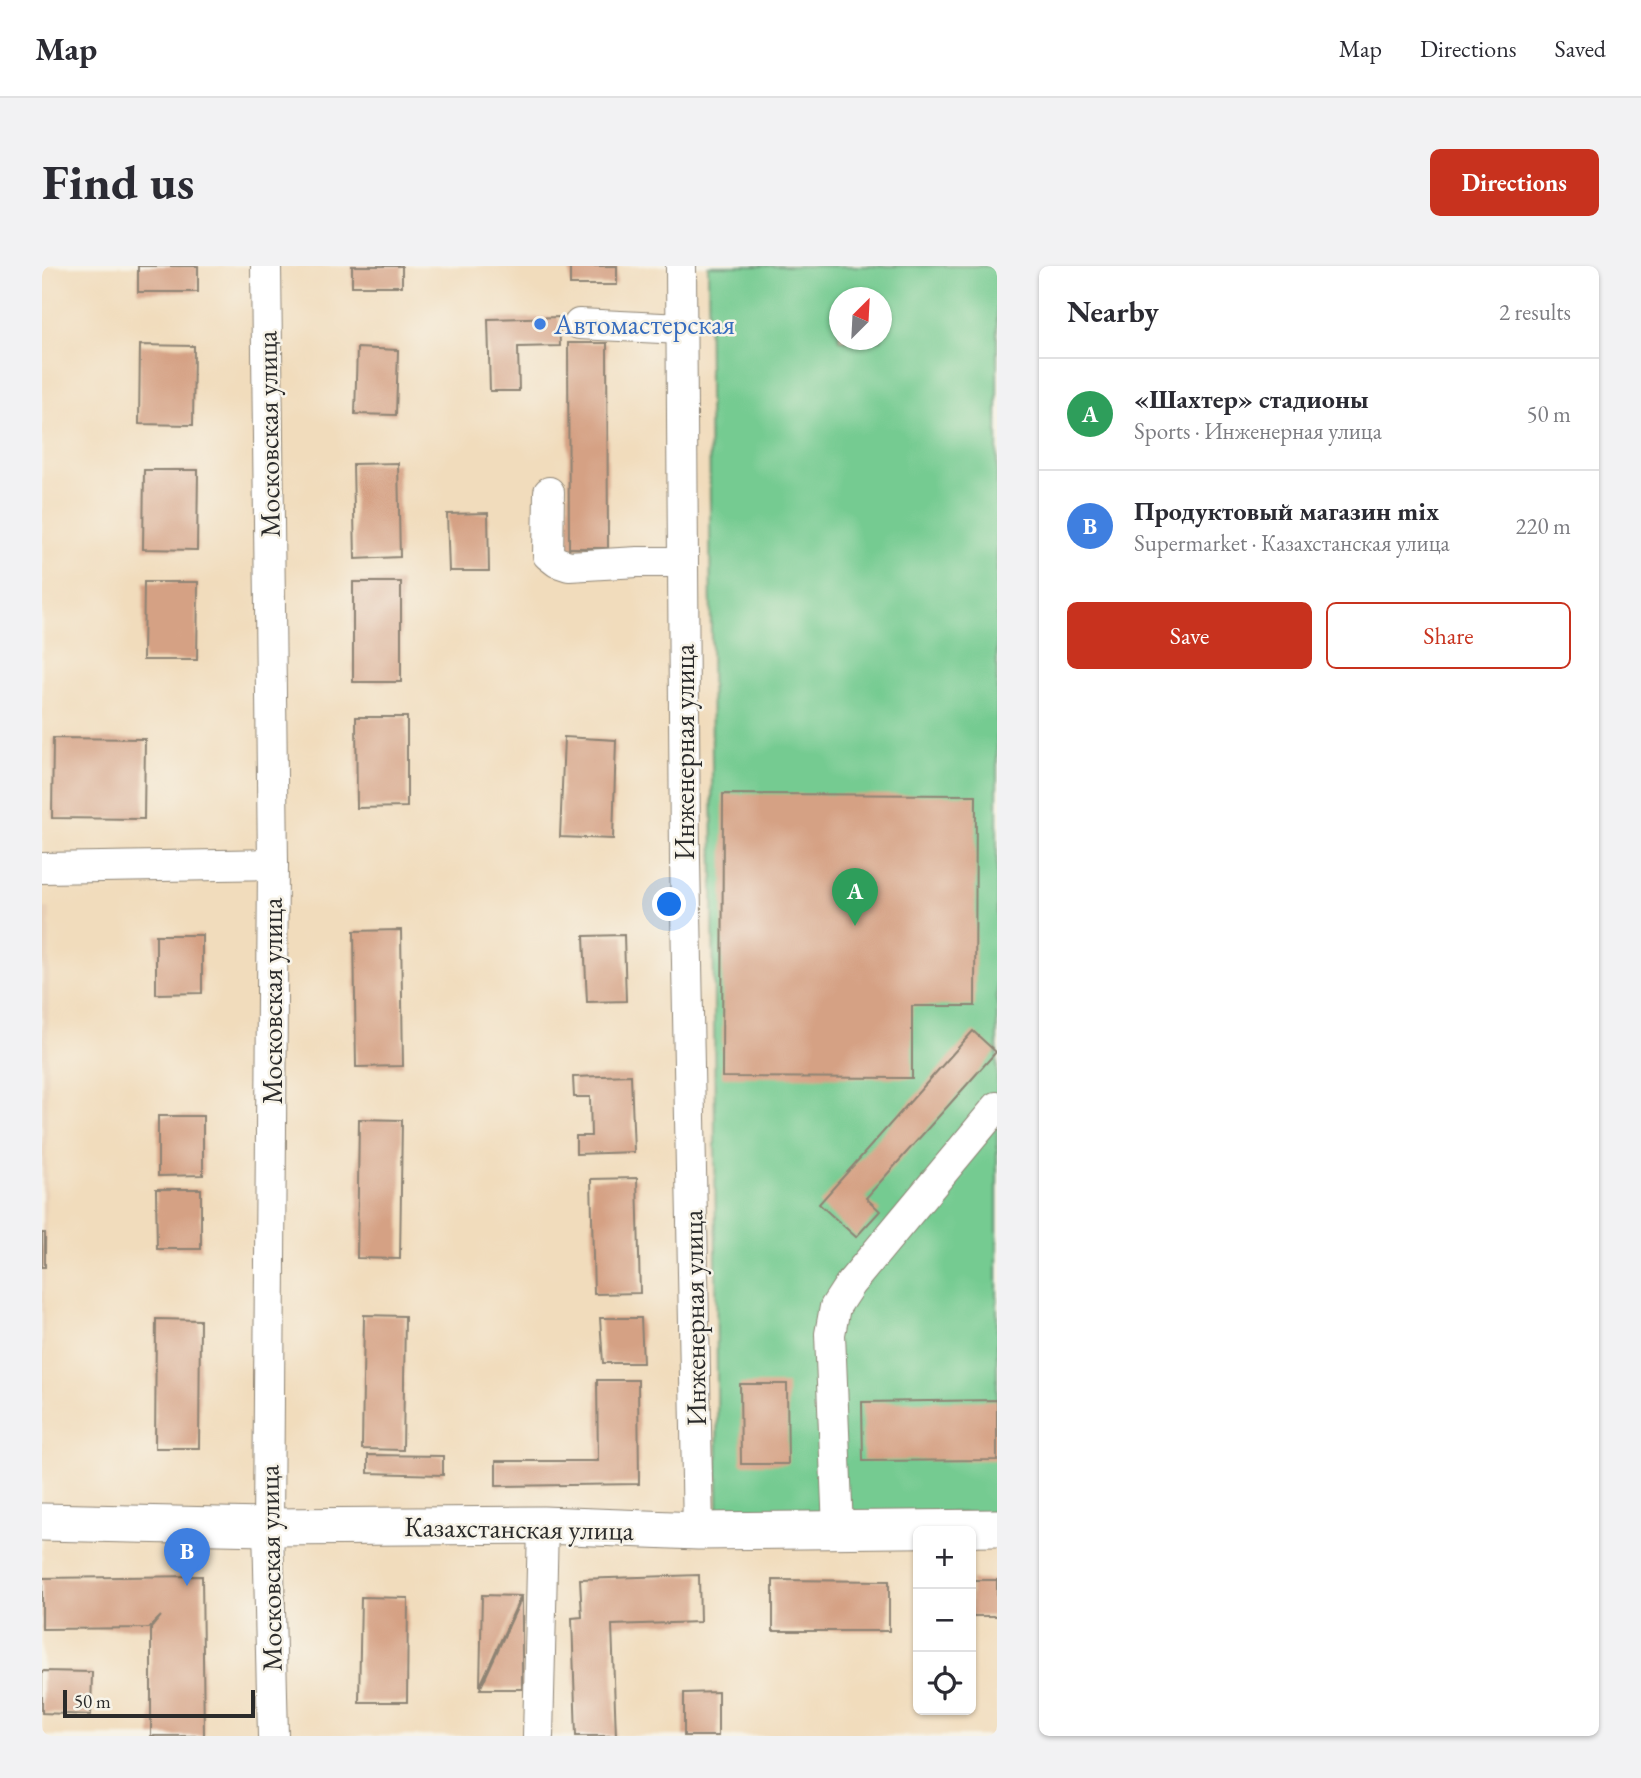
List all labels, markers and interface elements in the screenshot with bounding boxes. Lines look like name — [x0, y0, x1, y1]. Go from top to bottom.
text: Map — [35, 27, 97, 70]
text: Map — [1339, 33, 1382, 64]
text: Directions — [1420, 33, 1517, 64]
text: Saved — [1555, 33, 1606, 64]
button: Directions — [1430, 149, 1599, 216]
text: Find us — [42, 150, 194, 214]
north arrow — [829, 287, 892, 350]
text: Nearby — [1067, 292, 1159, 331]
text: 2 results — [1499, 297, 1571, 327]
place label: Автомастерская — [553, 306, 735, 342]
marker: Автомастерская — [532, 316, 548, 332]
street label: Московская улица — [248, 330, 288, 538]
text: «Шахтер» стадионы — [1134, 382, 1369, 416]
text: A — [1082, 399, 1098, 429]
text: 50 m — [1526, 399, 1571, 429]
text: Sports · Инженерная улица — [1134, 416, 1382, 446]
text: Продуктовый магазин mix — [1134, 494, 1439, 528]
text: B — [1083, 511, 1097, 541]
text: 220 m — [1515, 511, 1571, 541]
text: Supermarket · Казахстанская улица — [1134, 528, 1450, 558]
button: Save — [1067, 602, 1312, 669]
button: Share — [1326, 602, 1571, 669]
street label: Инженерная улица — [666, 643, 702, 860]
pin: A — [832, 868, 878, 926]
your location — [652, 887, 686, 921]
street label: Московская улица — [254, 897, 290, 1104]
street label: Инженерная улица — [674, 1209, 714, 1426]
street label: Московская улица — [250, 1464, 290, 1672]
street label: Казахстанская улица — [404, 1508, 635, 1548]
map controls — [913, 1526, 976, 1715]
button: + — [913, 1526, 976, 1589]
pin: B — [164, 1528, 210, 1586]
button: − — [913, 1589, 976, 1652]
button: locate — [913, 1652, 976, 1715]
scale bar — [63, 1687, 256, 1719]
text: 50 m — [74, 1689, 111, 1714]

